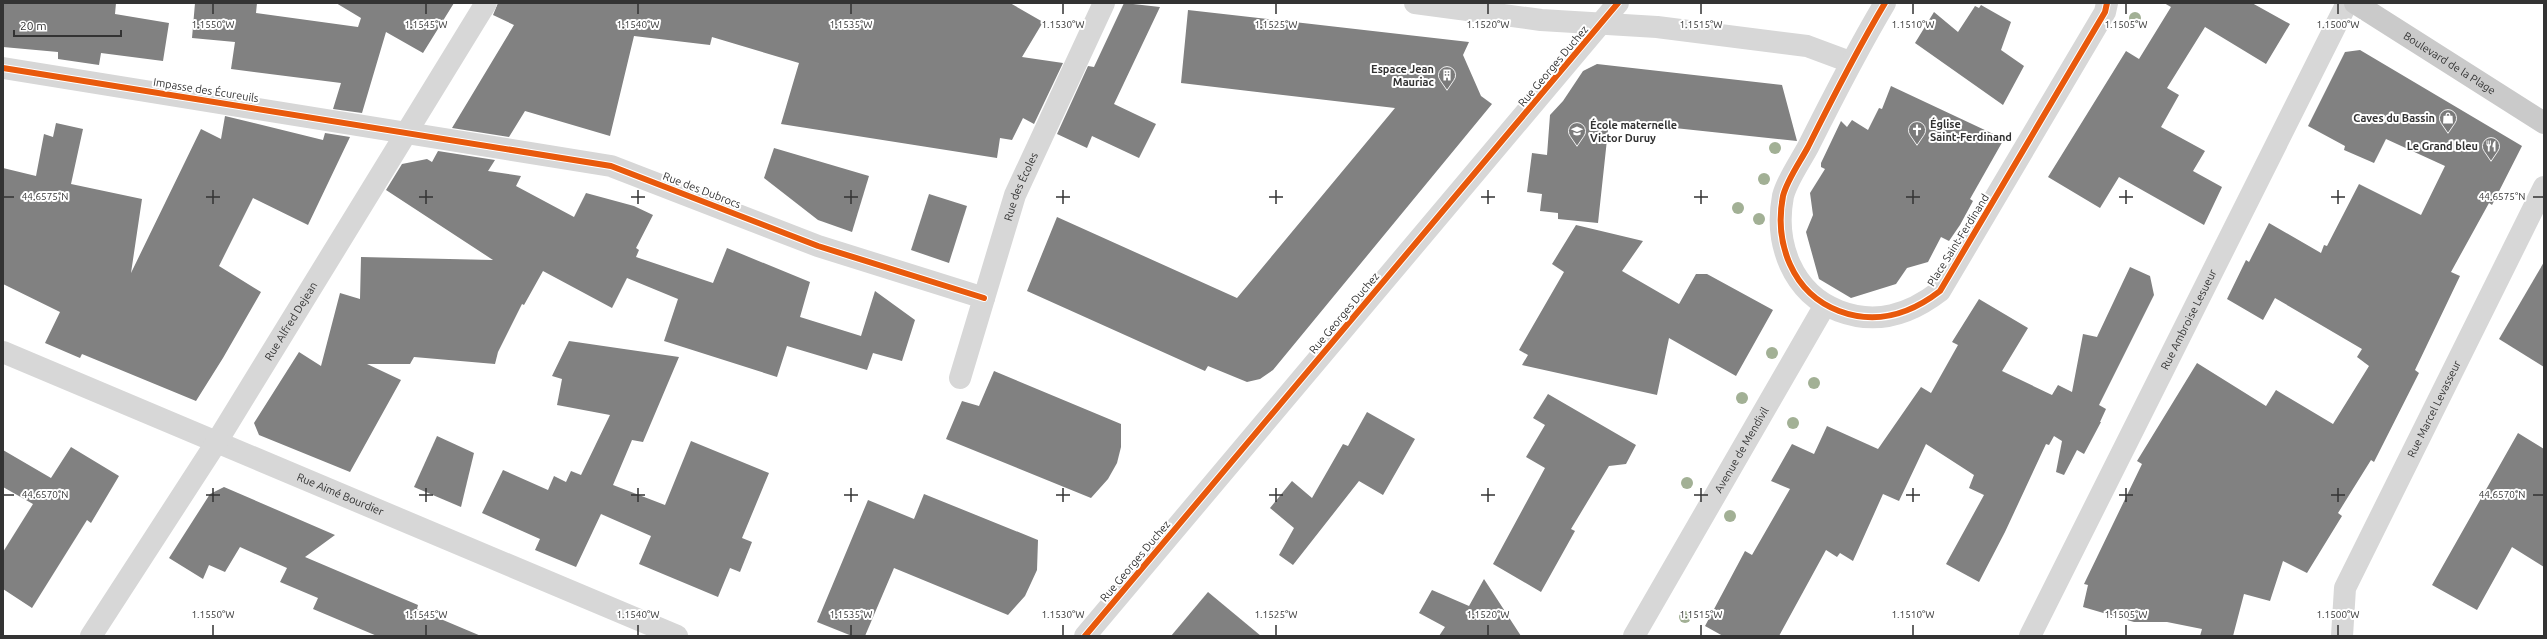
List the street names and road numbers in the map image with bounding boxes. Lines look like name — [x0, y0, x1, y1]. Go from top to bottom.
street label: Rue Georges Duchez — [1516, 23, 1590, 109]
street label: Boulevard de la Plage — [2401, 29, 2498, 97]
street label: Impasse des Écureuils — [152, 75, 260, 104]
street label: Rue des Écoles — [1002, 150, 1040, 222]
street label: Rue des Dubrocs — [661, 170, 743, 210]
street label: Place Saint-Ferdinand — [1925, 192, 1991, 288]
street label: Rue Ambroise Lesueur — [2158, 267, 2219, 372]
street label: Rue Georges Duchez — [1307, 270, 1381, 356]
street label: Rue Alfred Dejean — [262, 280, 319, 362]
street label: Rue Marcel Levasseur — [2405, 358, 2463, 459]
street label: Avenue de Mendivil — [1712, 405, 1771, 495]
street label: Rue Aimé Bourdier — [295, 471, 386, 518]
street label: Rue Georges Duchez — [1098, 518, 1172, 604]

